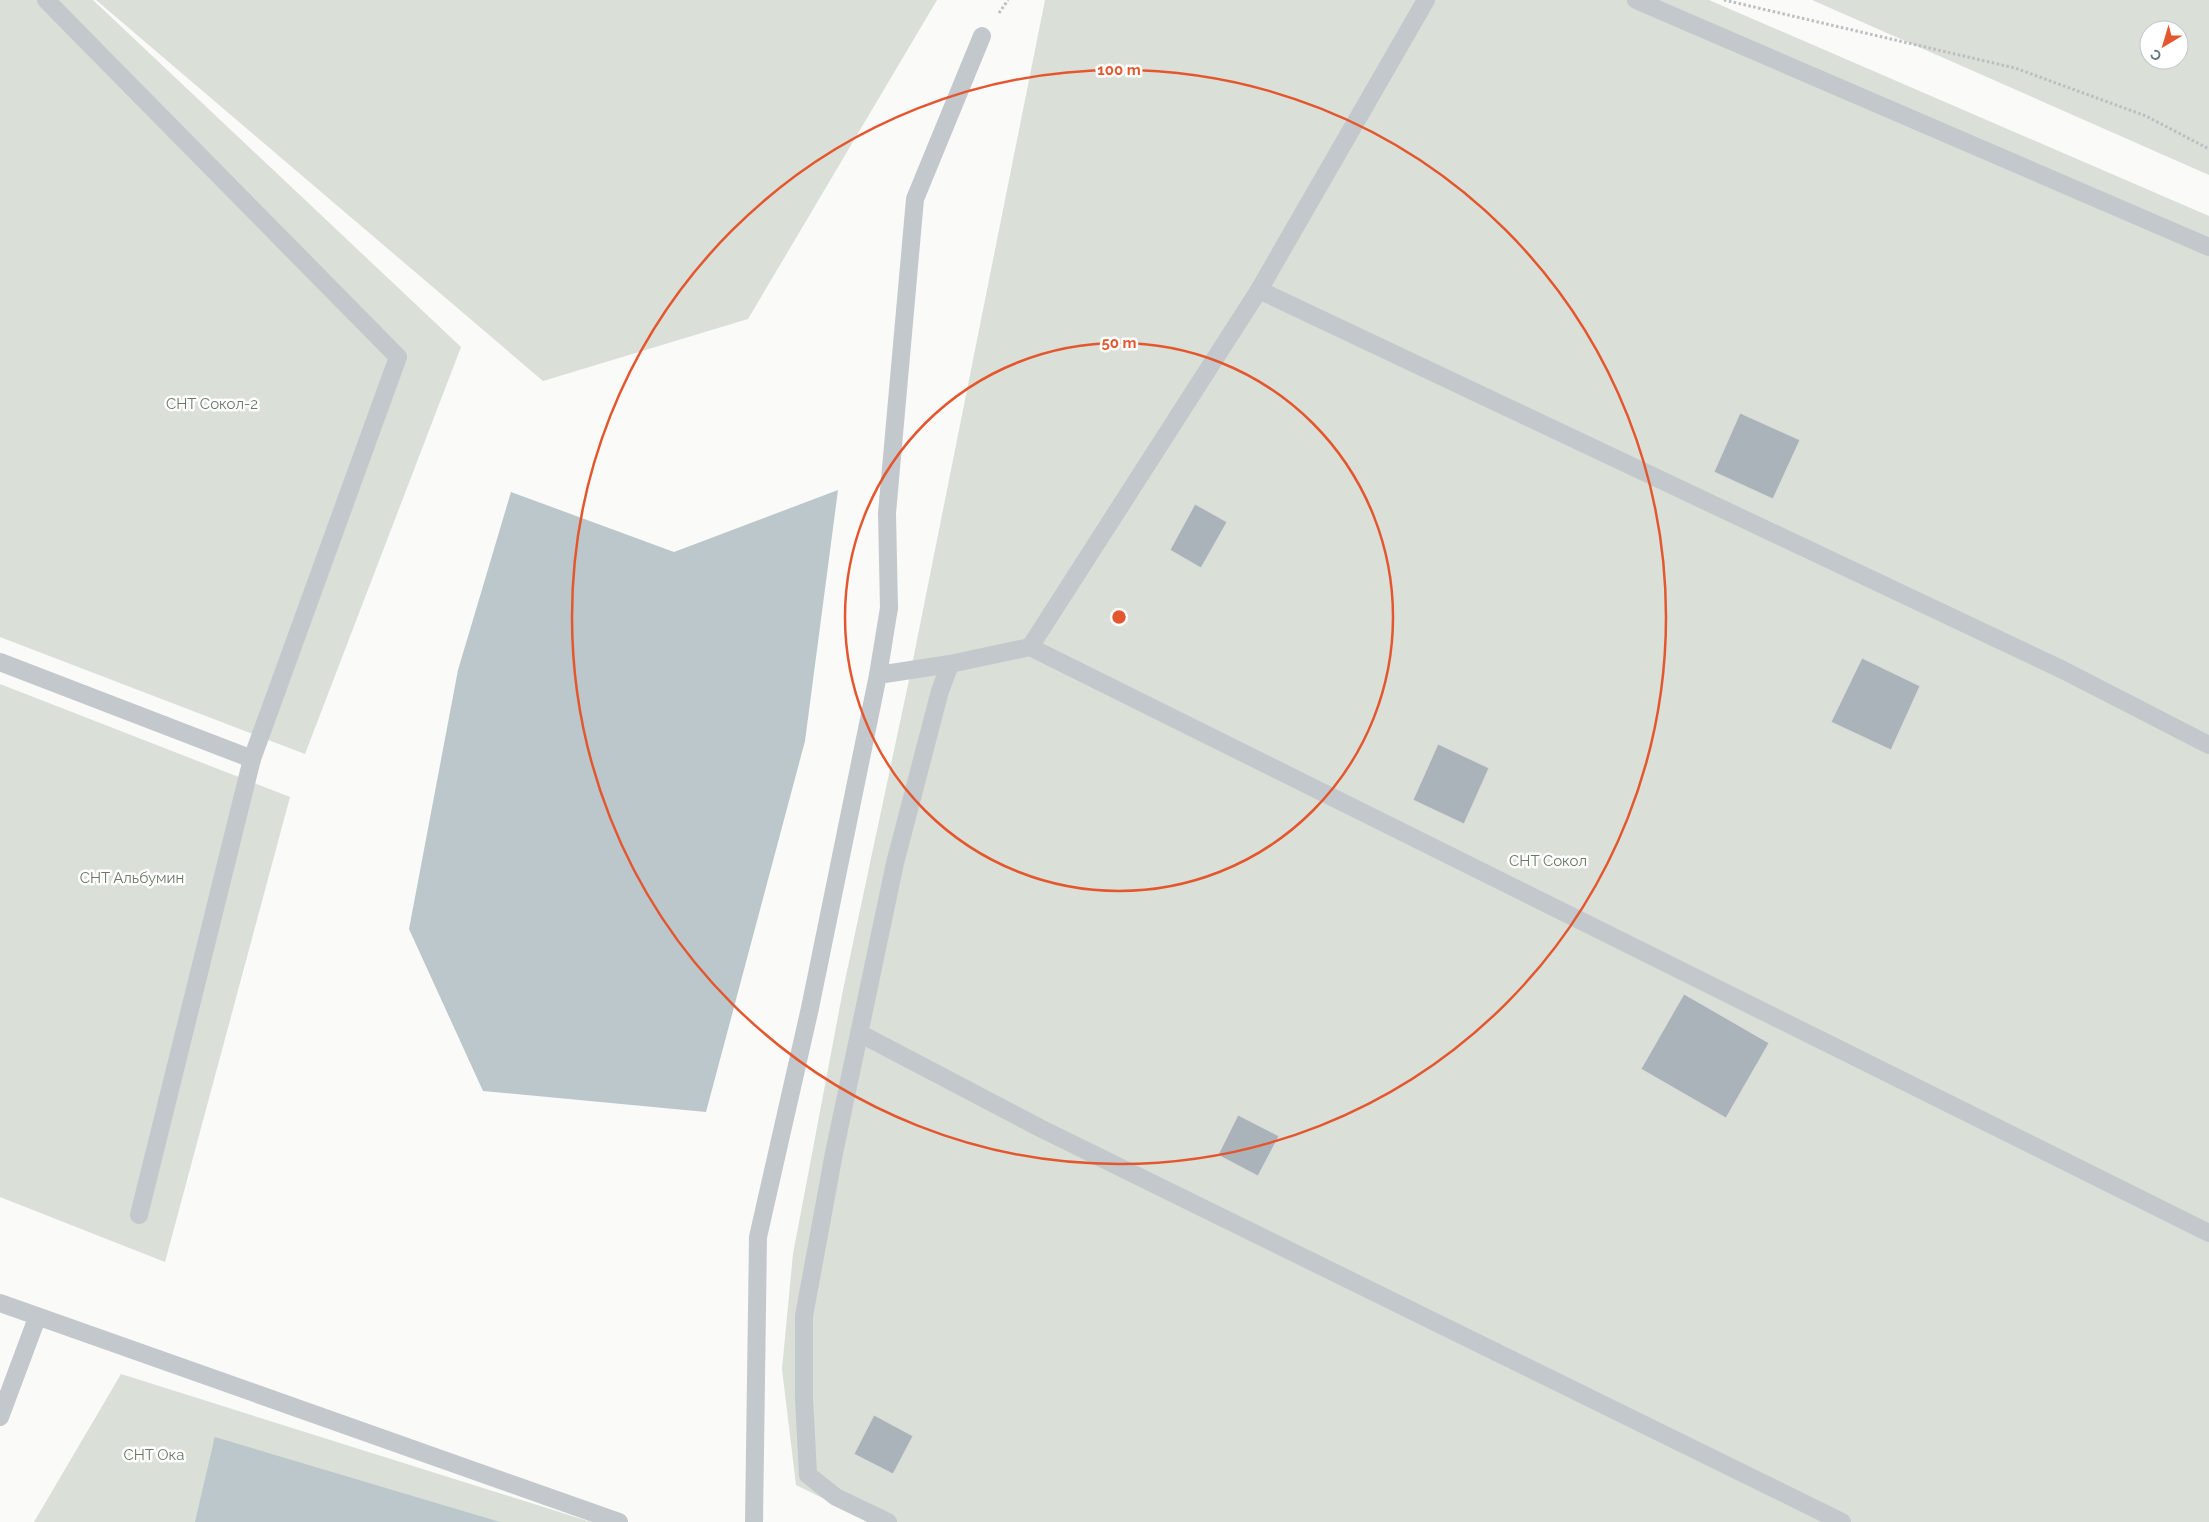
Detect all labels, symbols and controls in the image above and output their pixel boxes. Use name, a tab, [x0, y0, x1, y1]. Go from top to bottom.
north arrow	[2139, 20, 2189, 70]
text: С	[2147, 46, 2165, 65]
text: 100 m	[1097, 61, 1141, 79]
text: 50 m	[1101, 334, 1137, 352]
park label: СНТ Сокол-2	[166, 395, 258, 413]
centre of rings	[1110, 608, 1128, 626]
park label: СНТ Сокол	[1509, 852, 1587, 870]
park label: СНТ Альбумин	[80, 869, 184, 887]
park label: СНТ Ока	[123, 1446, 185, 1464]

